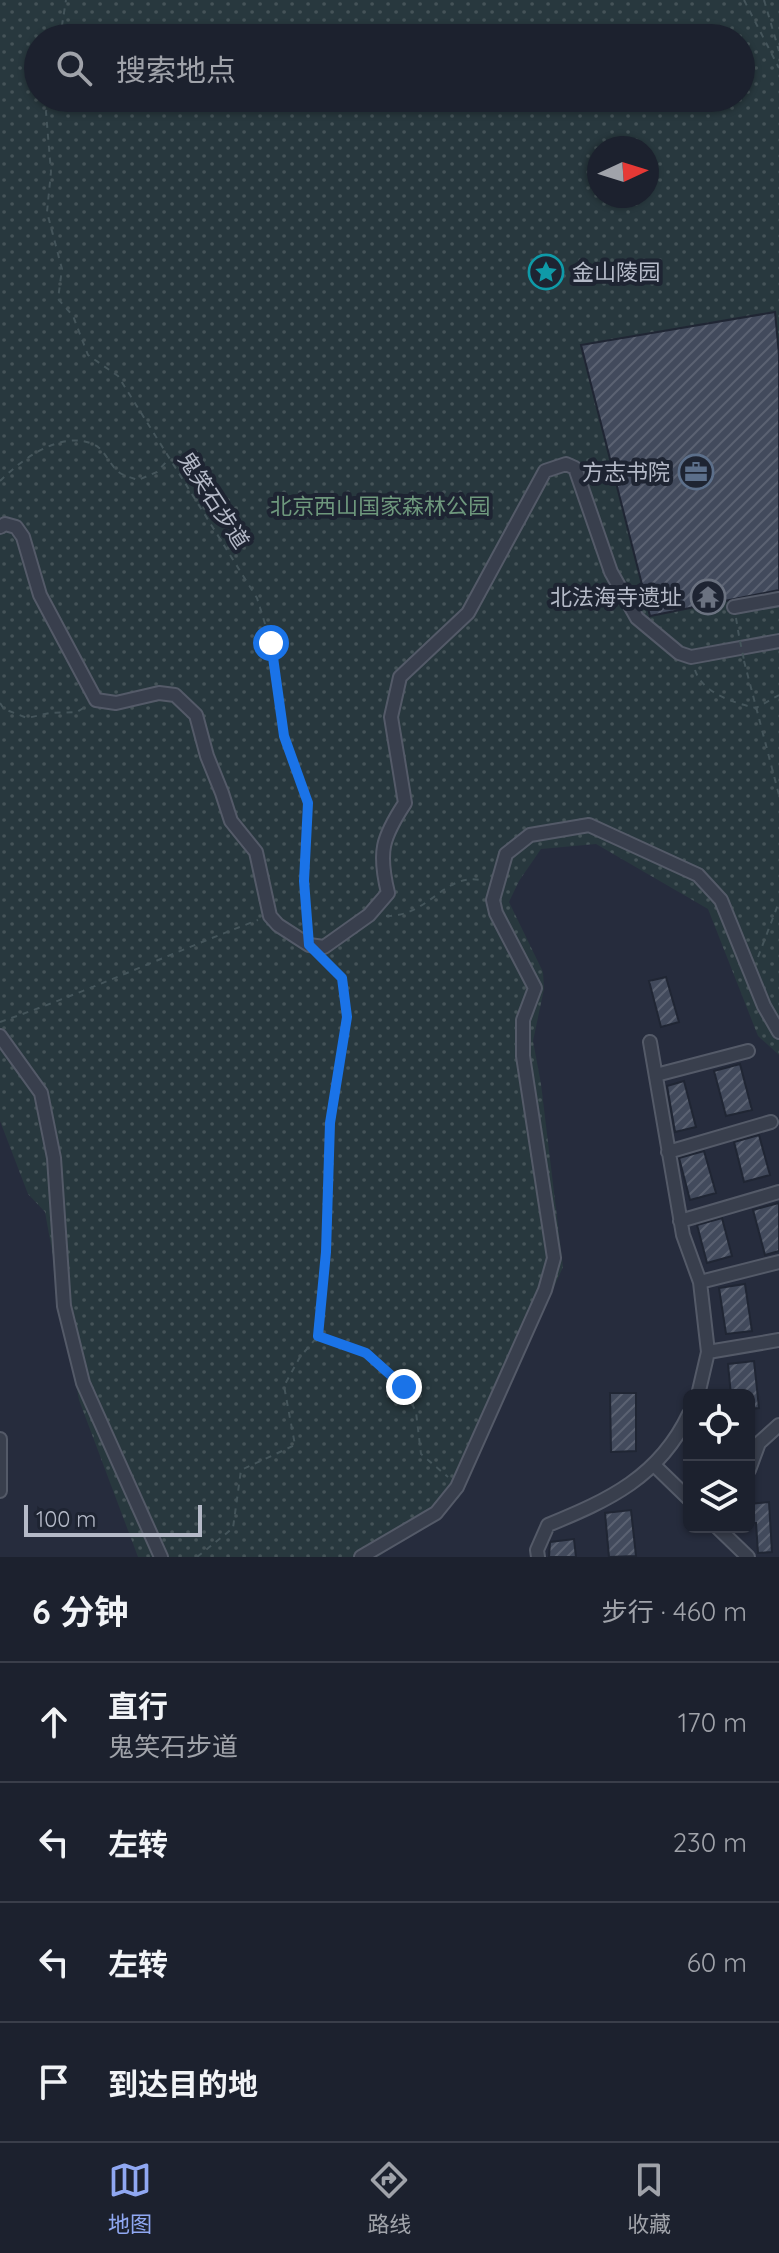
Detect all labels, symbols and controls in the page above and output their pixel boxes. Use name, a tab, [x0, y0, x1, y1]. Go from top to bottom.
search box	[24, 24, 755, 112]
icon: search	[52, 46, 96, 90]
text: 搜索地点	[116, 51, 236, 89]
north arrow	[587, 136, 659, 208]
place icon: 金山陵园	[527, 253, 565, 291]
place label: 金山陵园	[572, 258, 660, 286]
street label: 鬼笑石步道	[172, 446, 256, 554]
office icon: 方志书院	[677, 453, 715, 491]
place label: 方志书院	[582, 458, 670, 486]
park label: 北京西山国家森林公园	[270, 492, 490, 520]
temple icon: 北法海寺遗址	[689, 578, 727, 616]
place label: 北法海寺遗址	[550, 583, 682, 611]
route start	[253, 625, 289, 661]
route end	[386, 1369, 422, 1405]
map controls	[683, 1389, 755, 1533]
button: locate	[683, 1389, 755, 1461]
button: layers	[683, 1461, 755, 1533]
scale bar	[24, 1501, 202, 1537]
text: 100 m	[36, 1505, 96, 1533]
text: 6 分钟	[32, 1590, 128, 1633]
text: 步行 · 460 m	[602, 1595, 747, 1628]
text: 直行	[108, 1687, 168, 1725]
icon: ahead	[32, 1700, 76, 1744]
text: 170 m	[678, 1706, 747, 1739]
text: 鬼笑石步道	[108, 1730, 238, 1763]
icon: left	[32, 1820, 76, 1864]
text: 左转	[108, 1825, 168, 1863]
text: 230 m	[673, 1826, 747, 1859]
icon: left	[32, 1940, 76, 1984]
text: 左转	[108, 1945, 168, 1983]
text: 60 m	[687, 1946, 747, 1979]
icon: arrive	[32, 2060, 76, 2104]
text: 到达目的地	[108, 2065, 258, 2103]
tab: 地图	[108, 2158, 152, 2238]
tab: 路线	[367, 2158, 411, 2238]
tab: 收藏	[627, 2158, 671, 2238]

